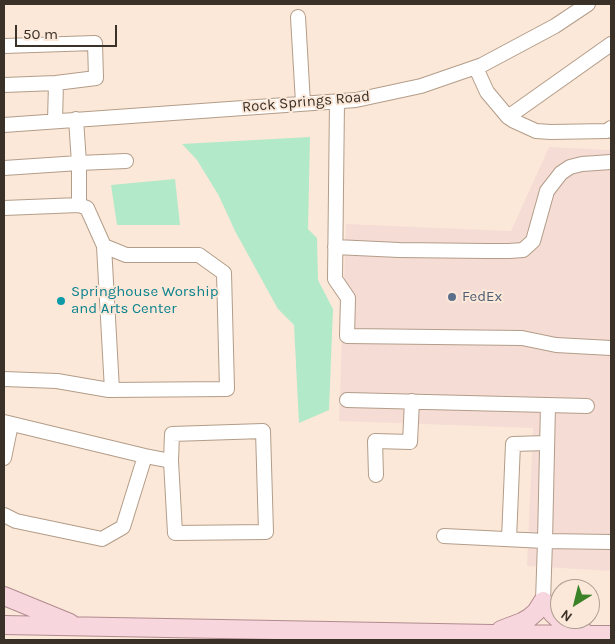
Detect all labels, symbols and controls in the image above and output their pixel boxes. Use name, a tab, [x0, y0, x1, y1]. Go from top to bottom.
scale bar	[18, 15, 120, 47]
text: 50 m	[23, 25, 58, 43]
street label: Rock Springs Road	[241, 87, 371, 117]
place label: Springhouse Worship and Arts Center	[71, 283, 218, 318]
place label: FedEx	[462, 288, 502, 306]
marker: FedEx	[446, 291, 458, 303]
marker: Springhouse Worship and Arts Center	[55, 295, 67, 307]
north arrow	[550, 579, 600, 629]
text: N	[557, 606, 576, 626]

